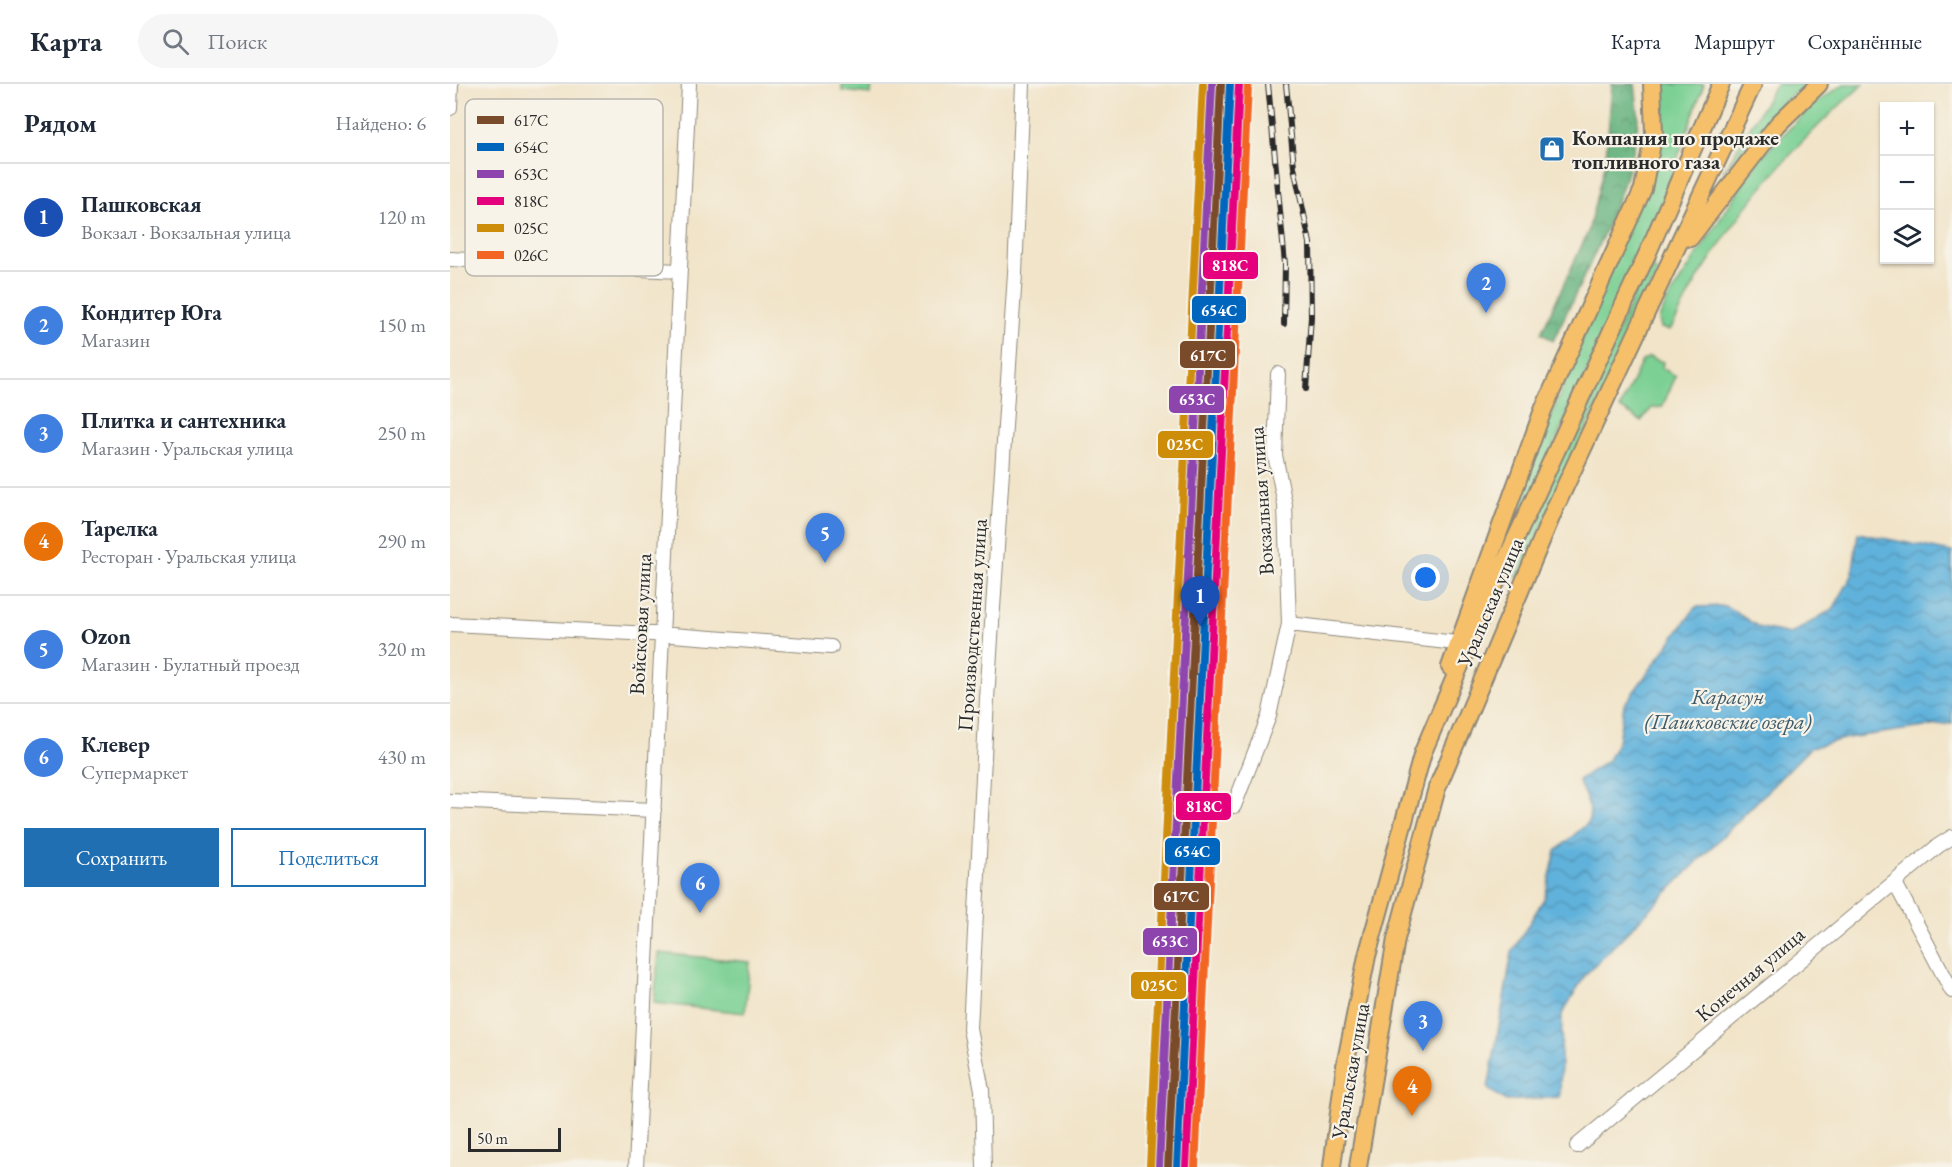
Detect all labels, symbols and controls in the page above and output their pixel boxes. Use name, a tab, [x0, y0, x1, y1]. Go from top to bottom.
search box	[138, 14, 558, 68]
text: Карта	[30, 23, 102, 59]
icon: search	[159, 25, 192, 58]
text: Поиск	[207, 27, 267, 56]
text: Карта	[1611, 28, 1661, 55]
text: Маршрут	[1694, 28, 1775, 55]
text: Сохранённые	[1808, 28, 1922, 55]
legend	[465, 99, 663, 276]
map controls	[1880, 102, 1934, 264]
button: +	[1880, 102, 1934, 156]
text: Рядом	[24, 106, 97, 140]
text: Найдено: 6	[335, 110, 426, 136]
text: 617C	[514, 110, 548, 131]
place label: Компания по продаже топливного газа	[1572, 124, 1779, 175]
shop icon: Компания по продаже топливного газа	[1537, 134, 1567, 164]
text: 654С	[514, 137, 548, 158]
button: −	[1880, 156, 1934, 210]
text: 653С	[514, 164, 548, 185]
text: Пашковская	[81, 190, 202, 219]
text: 818С	[514, 191, 548, 212]
text: 1	[38, 204, 49, 230]
text: 120 m	[378, 204, 426, 230]
button: layers	[1880, 210, 1934, 264]
text: 025С	[514, 218, 548, 239]
text: Вокзал · Вокзальная улица	[81, 219, 291, 245]
text: 026С	[514, 245, 548, 266]
line badge: 818С	[1202, 251, 1259, 280]
text: 818С	[1212, 255, 1248, 276]
pin: 2	[1466, 264, 1506, 313]
line badge: 654С	[1191, 295, 1247, 324]
text: Кондитер Юга	[81, 298, 222, 327]
text: 654С	[1201, 300, 1237, 321]
text: 2	[38, 312, 49, 338]
text: 150 m	[378, 312, 426, 338]
text: Магазин	[81, 327, 150, 353]
line badge: 617C	[1179, 340, 1236, 369]
text: 617C	[1190, 345, 1226, 366]
line badge: 653С	[1168, 385, 1225, 414]
text: 653С	[1179, 389, 1215, 410]
text: Плитка и сантехника	[81, 406, 286, 435]
text: 3	[38, 420, 49, 446]
text: 250 m	[378, 420, 426, 446]
street label: Вокзальная улица	[1242, 425, 1280, 576]
line badge: 025С	[1157, 430, 1214, 459]
text: 025С	[1167, 434, 1203, 455]
text: Магазин · Уральская улица	[81, 435, 293, 461]
text: Тарелка	[81, 514, 158, 543]
pin: 5	[806, 514, 844, 563]
street label: Производственная улица	[951, 517, 993, 732]
text: 4	[38, 528, 49, 554]
text: 290 m	[378, 528, 426, 554]
street label: Уральская улица	[1450, 533, 1530, 672]
text: Ресторан · Уральская улица	[81, 543, 297, 569]
street label: Войсковая улица	[623, 552, 657, 696]
your location	[1411, 563, 1440, 592]
pin: 1	[1180, 576, 1220, 626]
text: Ozon	[81, 622, 131, 651]
text: 5	[38, 636, 49, 662]
text: 320 m	[378, 636, 426, 662]
text: Магазин · Булатный проезд	[81, 651, 300, 677]
water label: Карасун (Пашковские озера)	[1644, 682, 1812, 736]
text: Клевер	[81, 730, 150, 759]
text: 6	[38, 744, 49, 770]
text: 430 m	[378, 744, 426, 770]
text: Супермаркет	[81, 759, 188, 785]
line badge: 818С	[1175, 792, 1232, 821]
text: 818С	[1186, 796, 1222, 817]
button: Сохранить	[24, 828, 219, 887]
button: Поделиться	[231, 828, 426, 887]
line badge: 654С	[1164, 837, 1221, 866]
text: 654С	[1174, 841, 1210, 862]
pin: 6	[680, 864, 720, 913]
line badge: 617C	[1153, 882, 1210, 911]
text: 617C	[1163, 886, 1199, 907]
street label: Конечная улица	[1690, 920, 1811, 1028]
line badge: 653С	[1142, 927, 1198, 956]
text: 653С	[1152, 931, 1188, 952]
line badge: 025С	[1130, 971, 1187, 1000]
text: 025С	[1141, 975, 1177, 996]
street label: Уральская улица	[1325, 1000, 1375, 1142]
pin: 3	[1404, 1002, 1442, 1051]
pin: 4	[1392, 1066, 1432, 1116]
scale bar	[468, 1125, 561, 1152]
text: 50 m	[477, 1128, 508, 1149]

